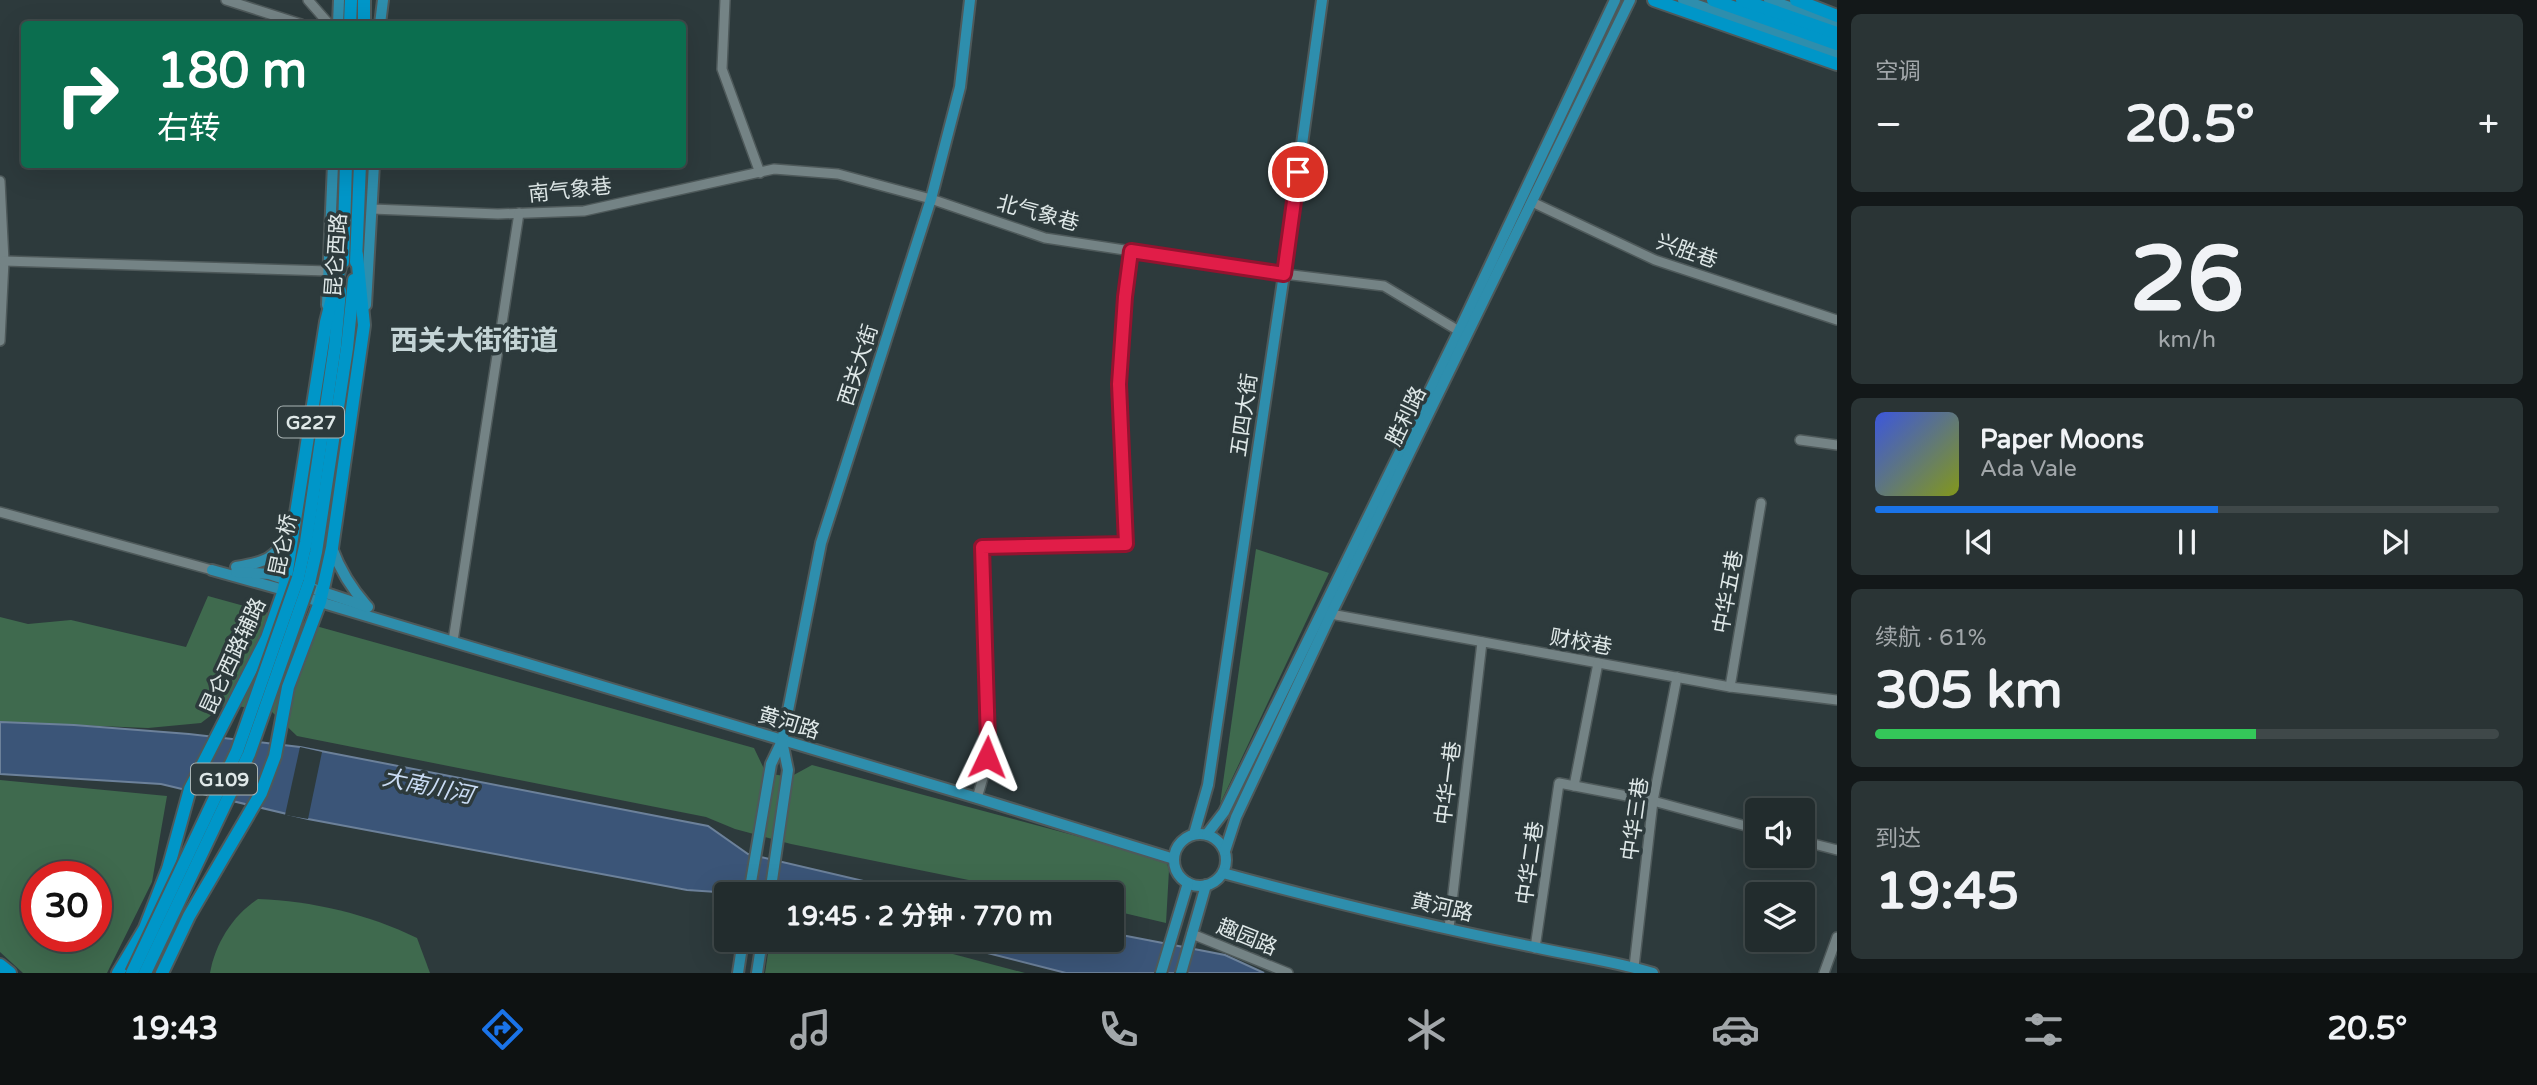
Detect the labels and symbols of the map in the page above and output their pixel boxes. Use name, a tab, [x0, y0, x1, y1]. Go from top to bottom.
pin	[1268, 142, 1328, 202]
street label: 南气象巷	[527, 174, 613, 207]
street label: 北气象巷	[994, 191, 1082, 236]
street label: 昆仑西路	[321, 212, 352, 298]
street label: 兴胜巷	[1653, 229, 1721, 274]
street label: 西关大街	[834, 321, 883, 409]
district label: 西关大街街道	[390, 324, 558, 358]
street label: 五四大街	[1226, 372, 1263, 458]
street label: 胜利路	[1381, 382, 1431, 450]
road number: G227	[278, 406, 344, 438]
street label: 昆仑桥	[265, 512, 302, 579]
street label: 中华五巷	[1709, 549, 1748, 636]
street label: 昆仑西路辅路	[195, 594, 271, 719]
street label: 财校巷	[1548, 625, 1614, 660]
street label: 黄河路	[755, 702, 823, 745]
position arrow	[950, 720, 1024, 794]
street label: 中华一巷	[1431, 740, 1466, 826]
road number: G109	[191, 764, 257, 794]
water label: 大南川河	[380, 764, 480, 811]
street label: 中华三巷	[1617, 776, 1654, 862]
street label: 中华二巷	[1512, 820, 1549, 906]
speed limit sign: 30	[21, 861, 112, 952]
street label: 黄河路	[1408, 888, 1475, 927]
street label: 趣园路	[1213, 914, 1281, 961]

